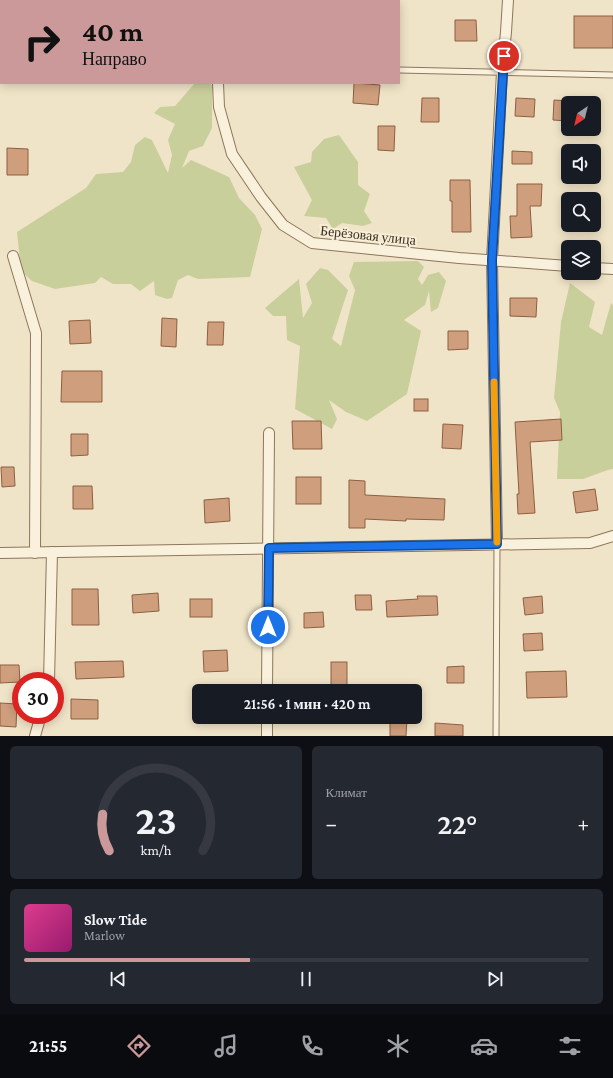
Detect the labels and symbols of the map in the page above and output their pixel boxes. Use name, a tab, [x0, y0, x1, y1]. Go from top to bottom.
pin	[487, 39, 521, 73]
north arrow	[561, 96, 601, 136]
street label: Берёзовая улица	[319, 222, 417, 248]
position arrow	[247, 606, 289, 648]
speed limit sign: 30	[12, 672, 64, 724]

